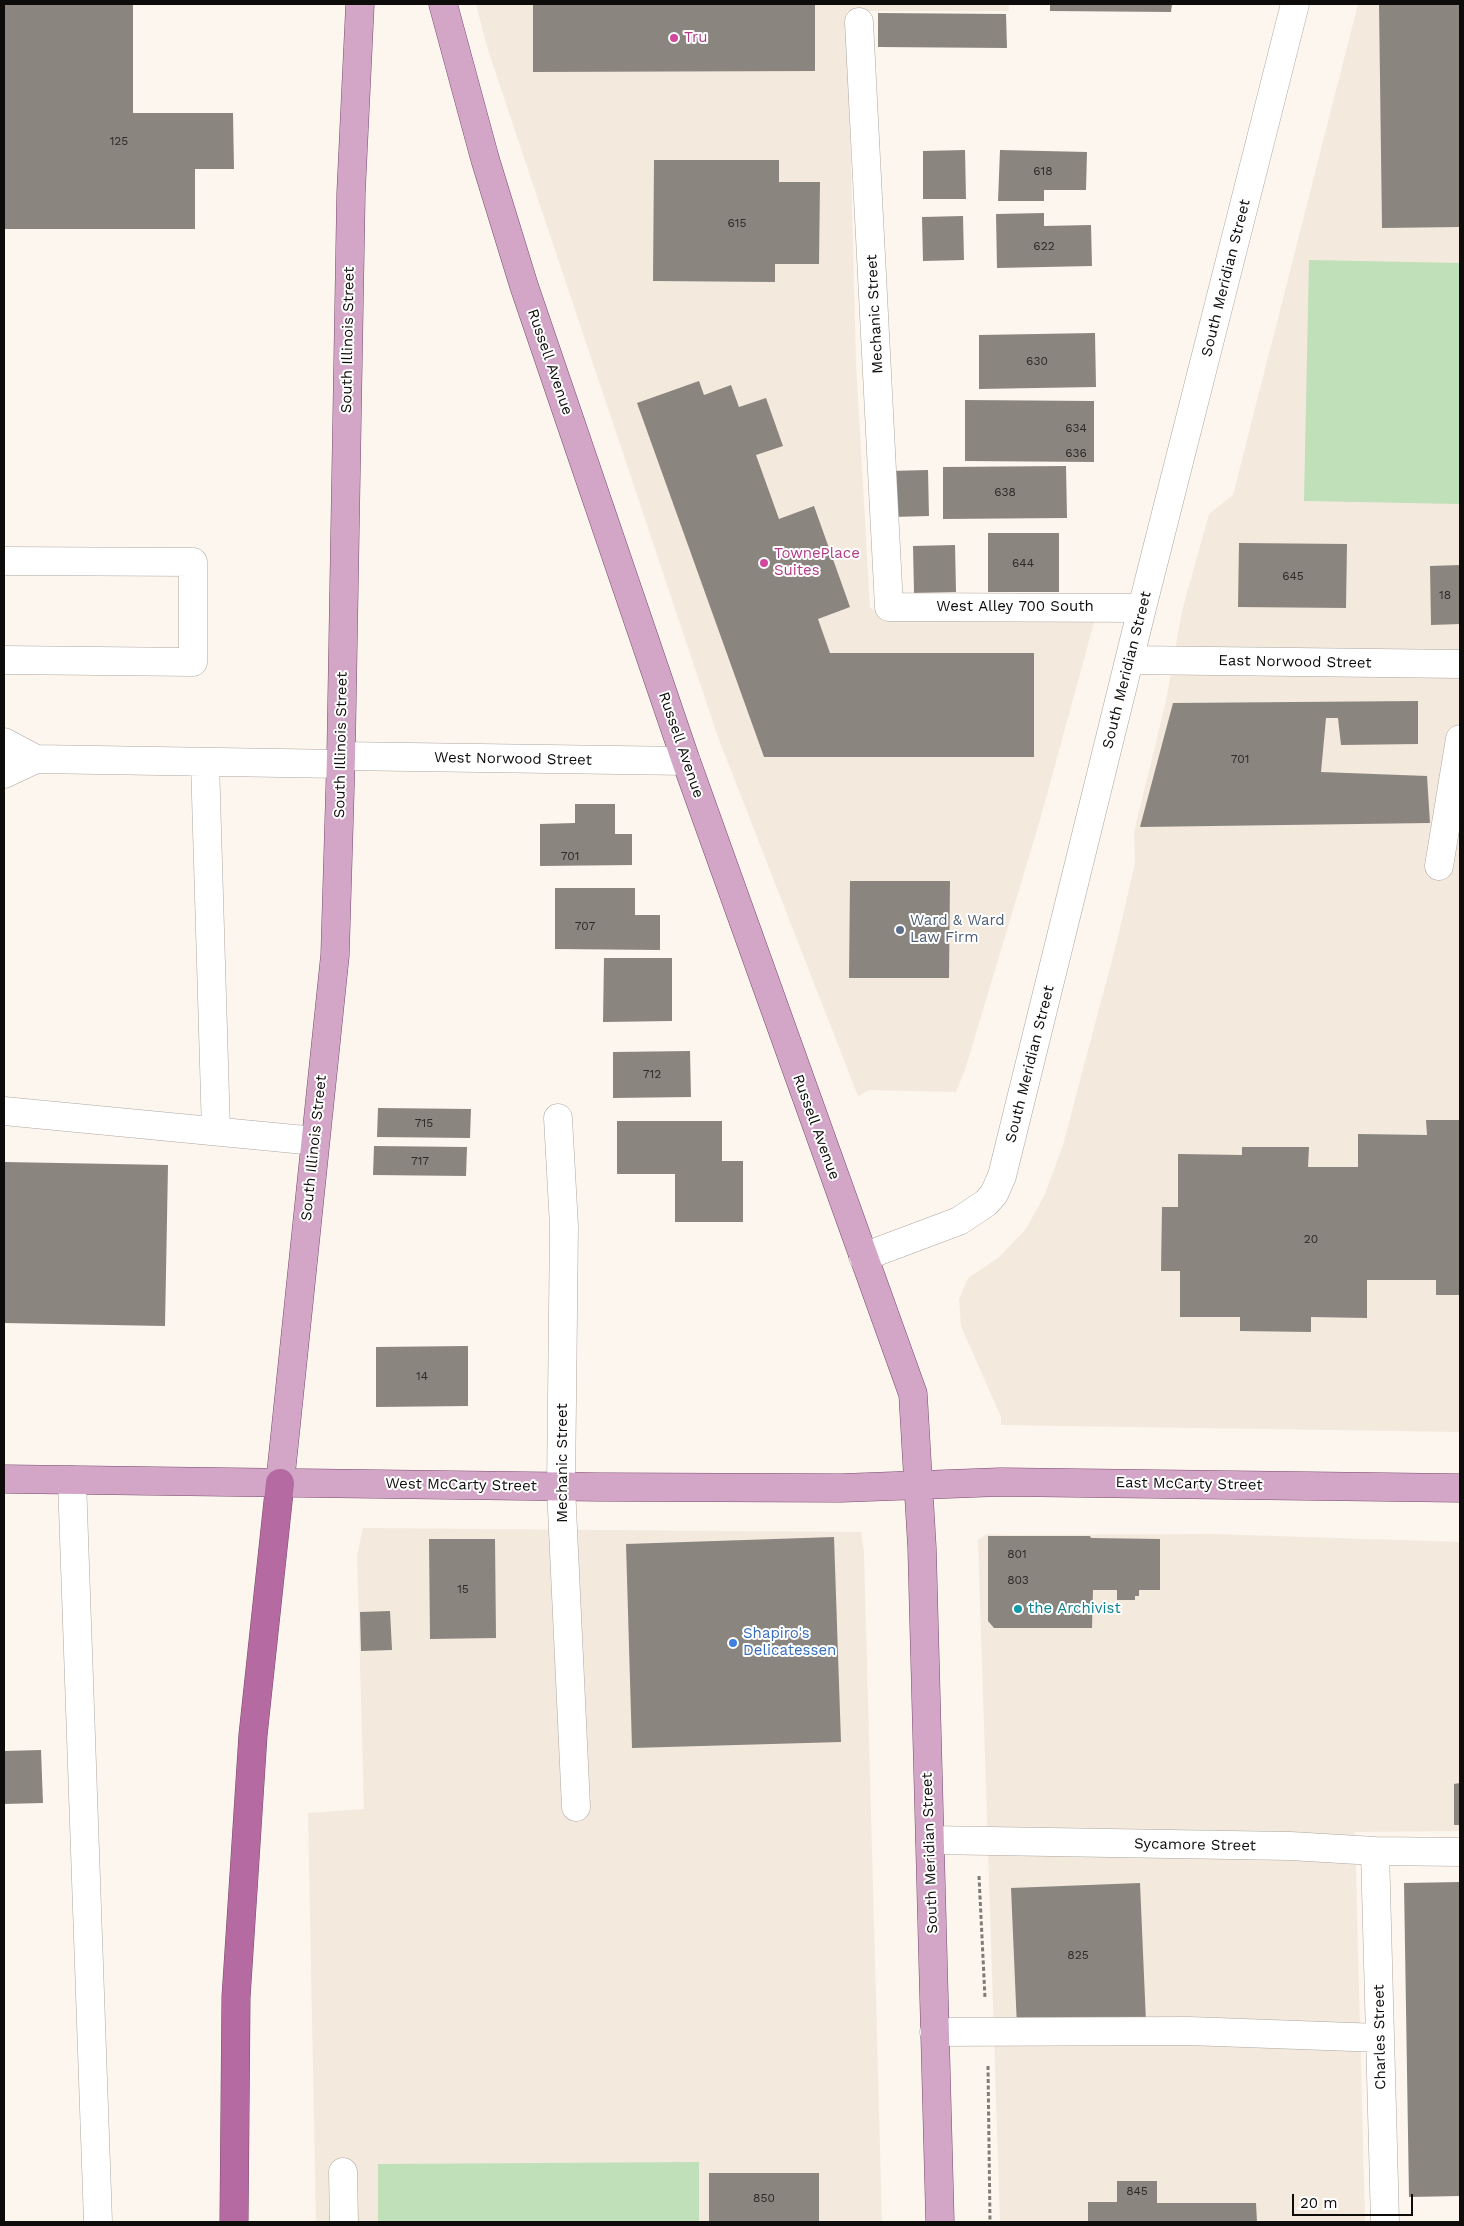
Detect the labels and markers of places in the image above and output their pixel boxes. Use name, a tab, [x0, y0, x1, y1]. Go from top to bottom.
place label: Tru	[684, 29, 707, 47]
marker: Tru	[668, 32, 680, 44]
place label: TownePlace Suites	[774, 545, 860, 580]
marker: TownePlace Suites	[758, 557, 770, 569]
place label: Ward & Ward Law Firm	[910, 912, 1005, 947]
marker: Ward & Ward Law Firm	[894, 924, 906, 936]
place label: the Archivist	[1028, 1600, 1121, 1618]
marker: the Archivist	[1012, 1603, 1024, 1615]
place label: Shapiro's Delicatessen	[743, 1625, 836, 1660]
marker: Shapiro's Delicatessen	[727, 1637, 739, 1649]

